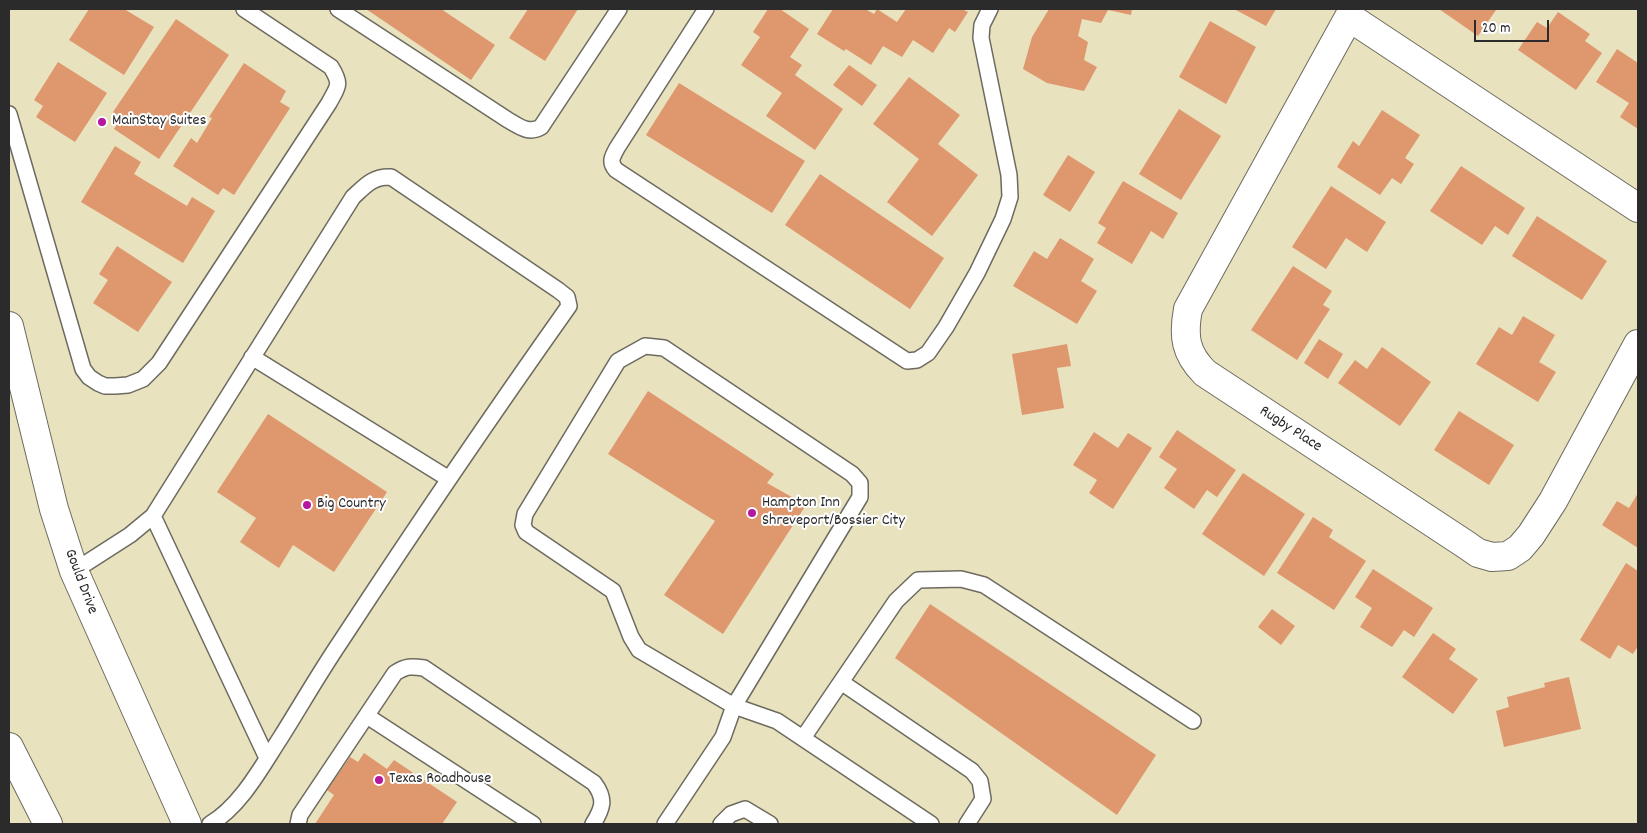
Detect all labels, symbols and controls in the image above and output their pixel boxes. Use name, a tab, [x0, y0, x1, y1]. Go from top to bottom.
scale bar	[1477, 10, 1552, 42]
text: 20 m	[1482, 18, 1510, 40]
place label: MainStay Suites	[112, 112, 206, 132]
marker: MainStay Suites	[96, 116, 108, 128]
street label: Rugby Place	[1255, 403, 1325, 457]
place label: Hampton Inn Shreveport/Bossier City	[762, 494, 905, 532]
place label: Big Country	[317, 495, 386, 515]
marker: Big Country	[301, 499, 313, 511]
marker: Hampton Inn Shreveport/Bossier City	[746, 507, 758, 519]
street label: Gould Drive	[59, 547, 101, 617]
place label: Texas Roadhouse	[389, 770, 491, 790]
marker: Texas Roadhouse	[373, 774, 385, 786]

